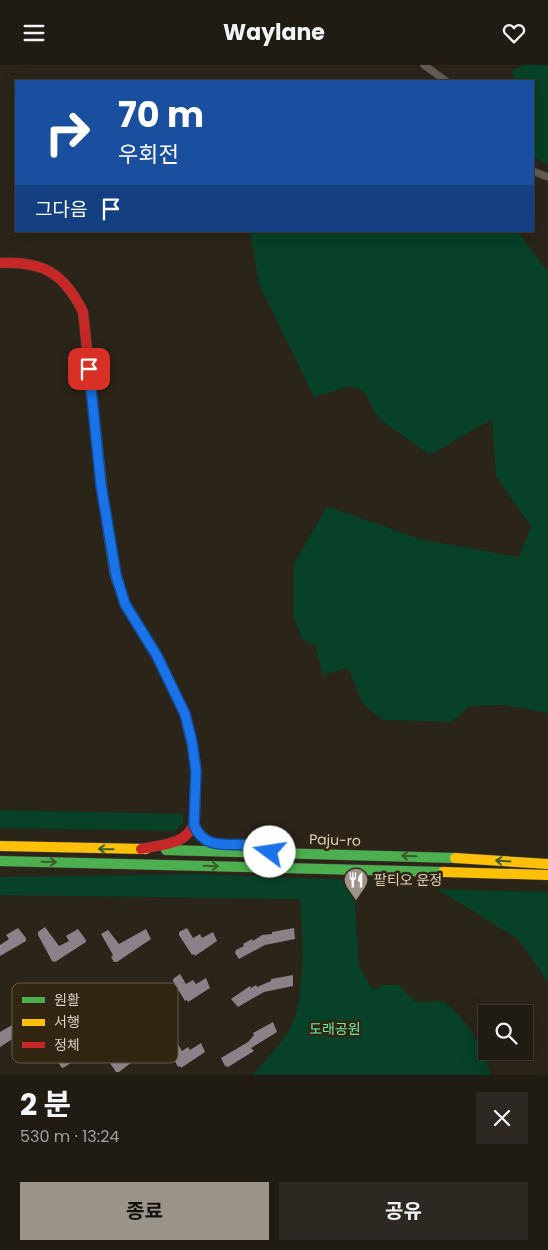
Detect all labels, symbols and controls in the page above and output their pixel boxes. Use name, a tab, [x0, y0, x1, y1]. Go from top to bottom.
text: Waylane	[223, 17, 325, 48]
icon: menu	[20, 19, 48, 47]
icon: heart	[500, 19, 528, 47]
text: 70 m	[118, 90, 204, 139]
icon: right	[35, 100, 100, 165]
text: 우회전	[118, 139, 179, 170]
icon: arrive	[97, 195, 125, 223]
text: 그다음	[35, 196, 87, 223]
pin	[68, 348, 110, 390]
icon: arrive	[75, 355, 103, 383]
position arrow	[243, 825, 295, 877]
street label: Paju-ro	[309, 829, 361, 851]
one-way arrow	[99, 844, 115, 853]
one-way arrow	[401, 852, 417, 861]
one-way arrow	[495, 856, 511, 866]
one-way arrow	[40, 857, 56, 867]
one-way arrow	[202, 861, 219, 871]
restaurant icon: 팥티오 운정	[343, 867, 369, 901]
place label: 팥티오 운정	[374, 870, 442, 890]
legend	[12, 983, 178, 1063]
text: 원활	[54, 990, 80, 1010]
map controls	[478, 1005, 533, 1060]
button: search	[478, 1005, 533, 1060]
text: 서행	[54, 1012, 80, 1032]
park label: 도래공원	[309, 1019, 361, 1039]
text: 정체	[54, 1035, 80, 1055]
text: 2 분	[20, 1083, 71, 1126]
button: close	[476, 1092, 528, 1144]
text: 530 m · 13:24	[20, 1125, 119, 1148]
button: 종료	[20, 1182, 269, 1240]
button: 공유	[279, 1182, 528, 1240]

